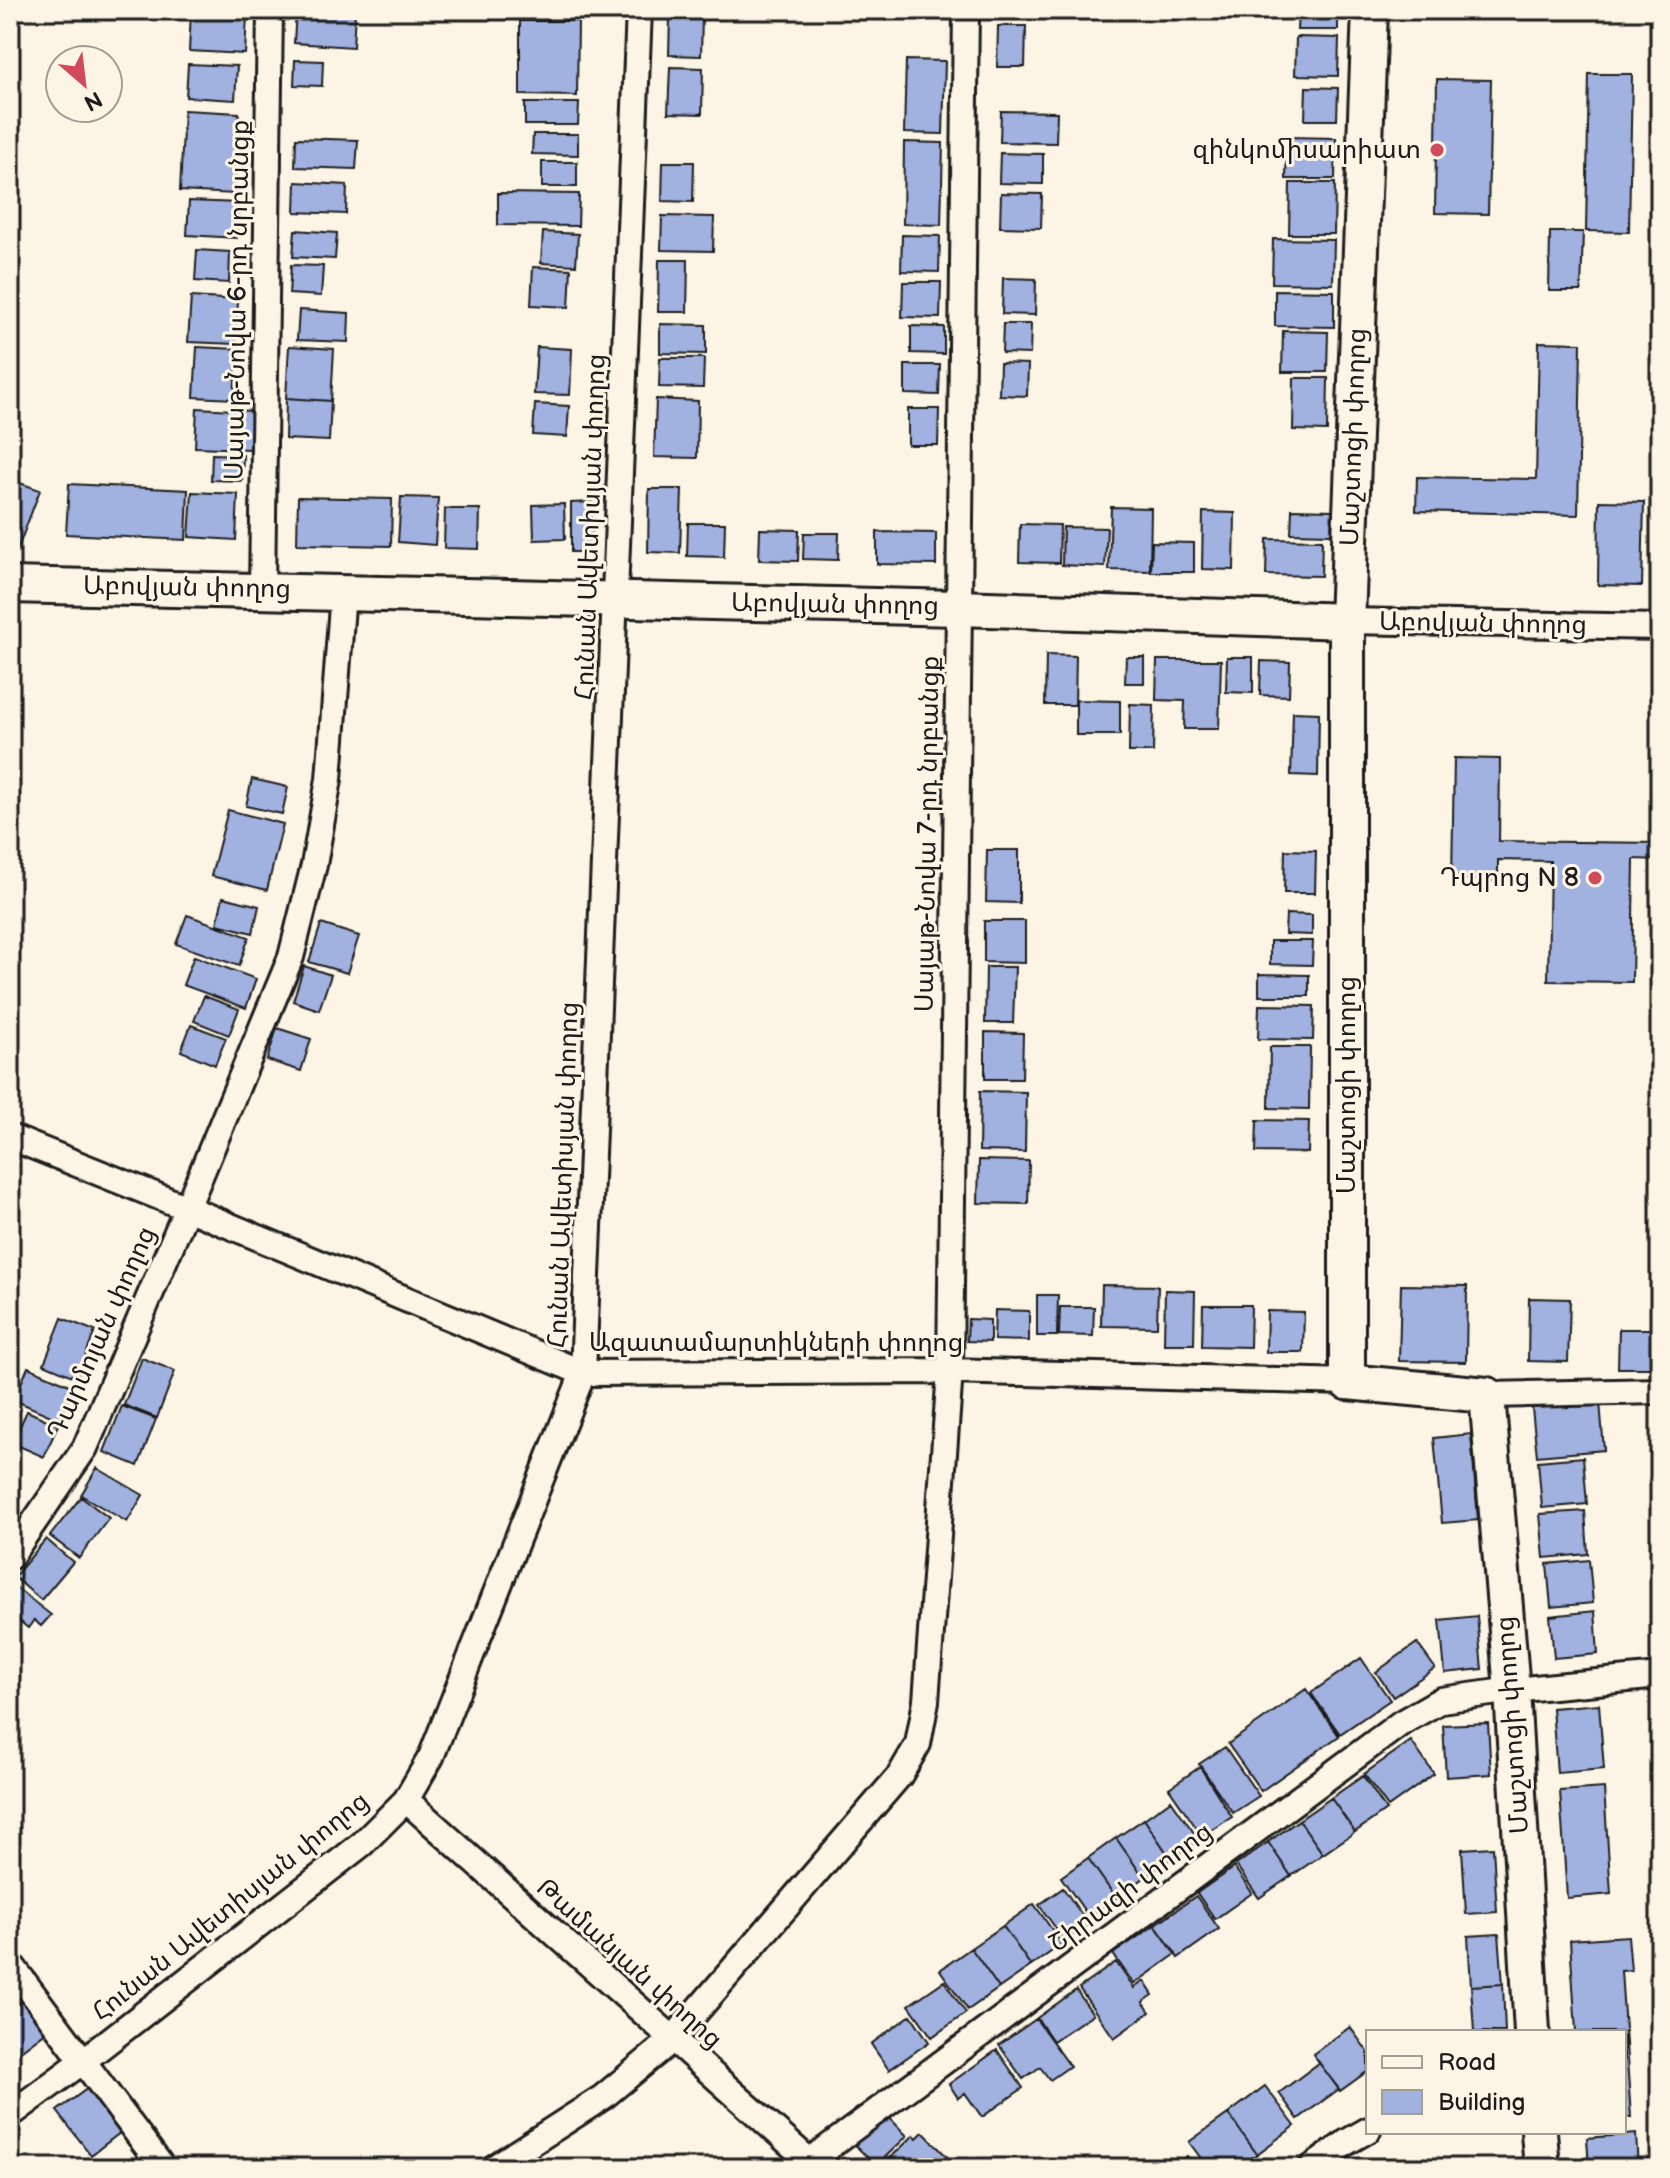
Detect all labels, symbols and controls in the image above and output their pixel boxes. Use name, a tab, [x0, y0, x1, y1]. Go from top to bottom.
north arrow	[44, 44, 124, 124]
text: N	[79, 85, 106, 116]
street label: Սայաթ-Նովա 6-րդ նրբանցք	[219, 119, 257, 481]
place label: զինկոմիսարիատ	[1192, 135, 1421, 166]
marker: զինկոմիսարիատ	[1428, 141, 1446, 159]
street label: Մաշտոցի փողոց	[1335, 327, 1373, 547]
street label: Հունան Ավետիսյան փողոց	[569, 353, 613, 701]
street label: Աբովյան փողոց	[83, 571, 291, 605]
street label: Աբովյան փողոց	[731, 588, 939, 622]
street label: Աբովյան փողոց	[1379, 607, 1587, 641]
street label: Սայաթ-Նովա 7-րդ նրբանցք	[909, 655, 947, 1013]
place label: Դպրոց N 8	[1440, 863, 1579, 894]
marker: Դպրոց N 8	[1586, 869, 1604, 887]
street label: Մաշտոցի փողոց	[1332, 976, 1363, 1194]
street label: Հունան Ավետիսյան փողոց	[542, 1001, 586, 1349]
street label: Դարմոյան փողոց	[41, 1222, 163, 1444]
street label: Ազատամարտիկների փողոց	[589, 1328, 963, 1359]
street label: Մաշտոցի փողոց	[1490, 1615, 1536, 1835]
street label: Հունան Ավետիսյան փողոց	[87, 1786, 375, 2028]
street label: Շիրազի փողոց	[1043, 1816, 1219, 1960]
street label: Թամանյան փողոց	[530, 1872, 728, 2056]
legend	[1366, 2030, 1626, 2134]
text: Road	[1438, 2048, 1496, 2077]
text: Building	[1438, 2088, 1525, 2117]

